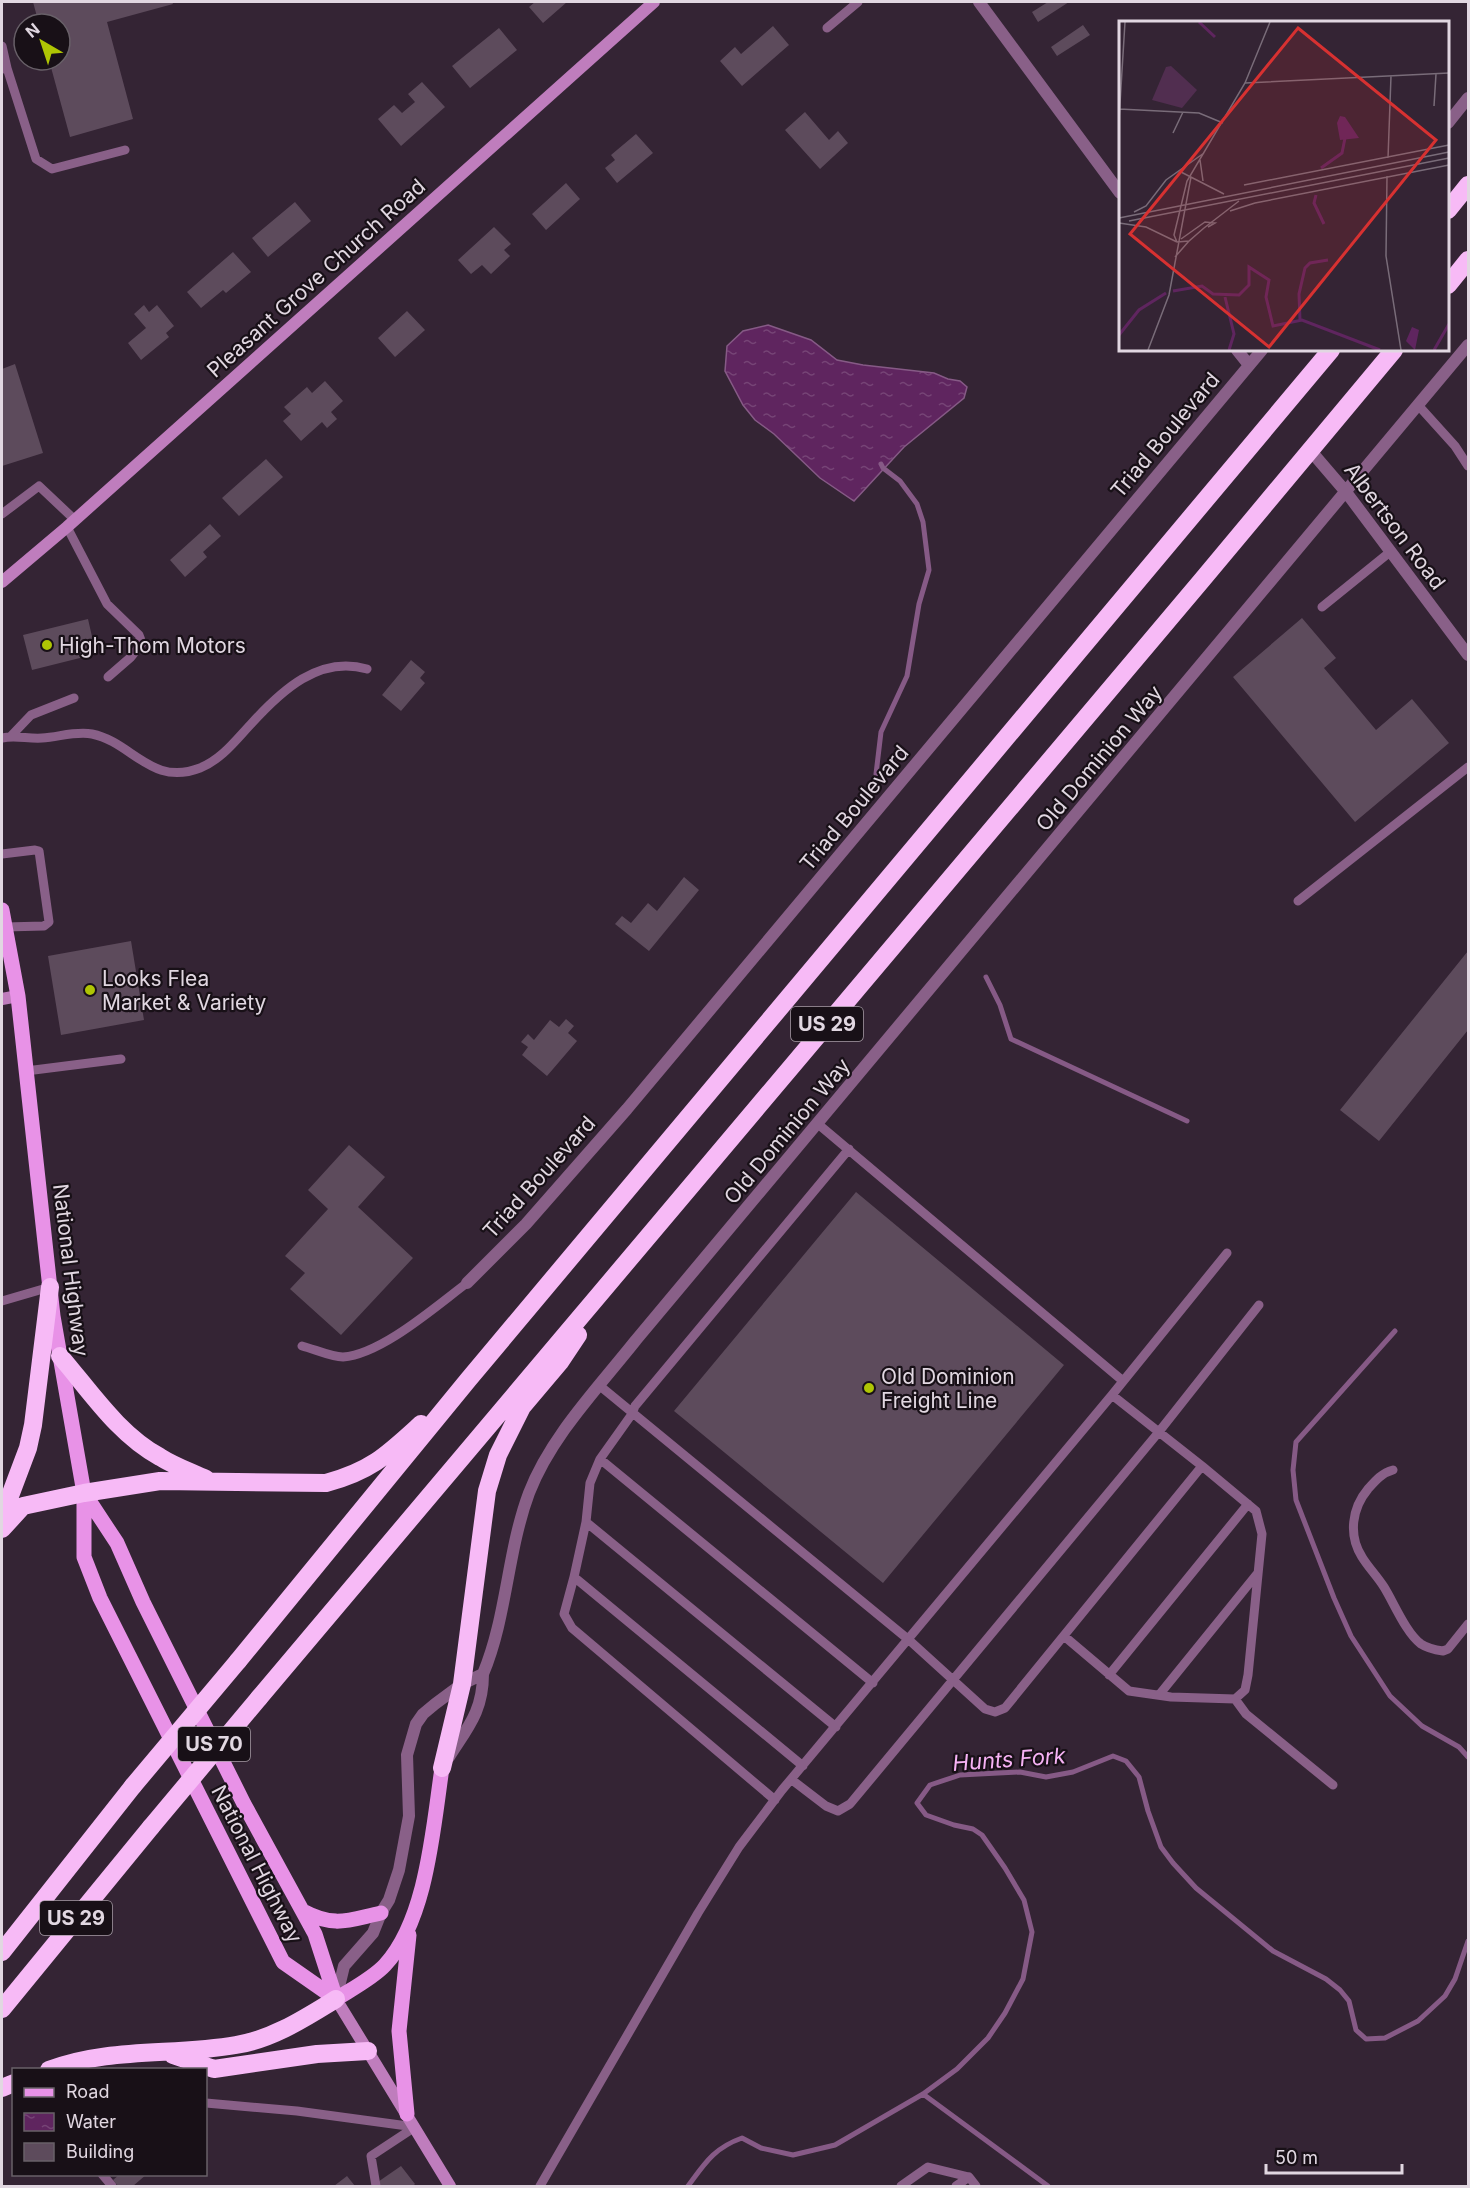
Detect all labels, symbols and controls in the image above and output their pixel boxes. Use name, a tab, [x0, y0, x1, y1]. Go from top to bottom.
north arrow	[12, 12, 72, 72]
text: N	[22, 19, 44, 42]
inset map	[1119, 21, 1449, 351]
street label: Pleasant Grove Church Road	[202, 174, 430, 382]
street label: Triad Boulevard	[1105, 367, 1225, 503]
street label: Albertson Road	[1339, 458, 1451, 594]
place label: High-Thom Motors	[59, 633, 246, 658]
marker: High-Thom Motors	[40, 638, 54, 652]
street label: Old Dominion Way	[1031, 680, 1167, 836]
street label: Triad Boulevard	[794, 740, 914, 876]
place label: Looks Flea Market & Variety	[102, 966, 267, 1015]
marker: Looks Flea Market & Variety	[83, 983, 97, 997]
road number: US 29	[791, 1007, 863, 1041]
street label: Old Dominion Way	[719, 1053, 855, 1209]
street label: Triad Boulevard	[478, 1111, 600, 1243]
street label: National Highway	[48, 1182, 94, 1358]
place label: Old Dominion Freight Line	[881, 1364, 1015, 1413]
marker: Old Dominion Freight Line	[862, 1381, 876, 1395]
road number: US 70	[178, 1727, 250, 1761]
water label: Hunts Fork	[952, 1742, 1067, 1776]
street label: National Highway	[206, 1781, 308, 1947]
road number: US 29	[40, 1901, 112, 1935]
legend	[12, 2068, 207, 2176]
text: Road	[66, 2081, 109, 2102]
text: Water	[66, 2111, 116, 2132]
scale bar	[1266, 2137, 1402, 2175]
text: Building	[66, 2141, 134, 2162]
text: 50 m	[1275, 2147, 1318, 2168]

